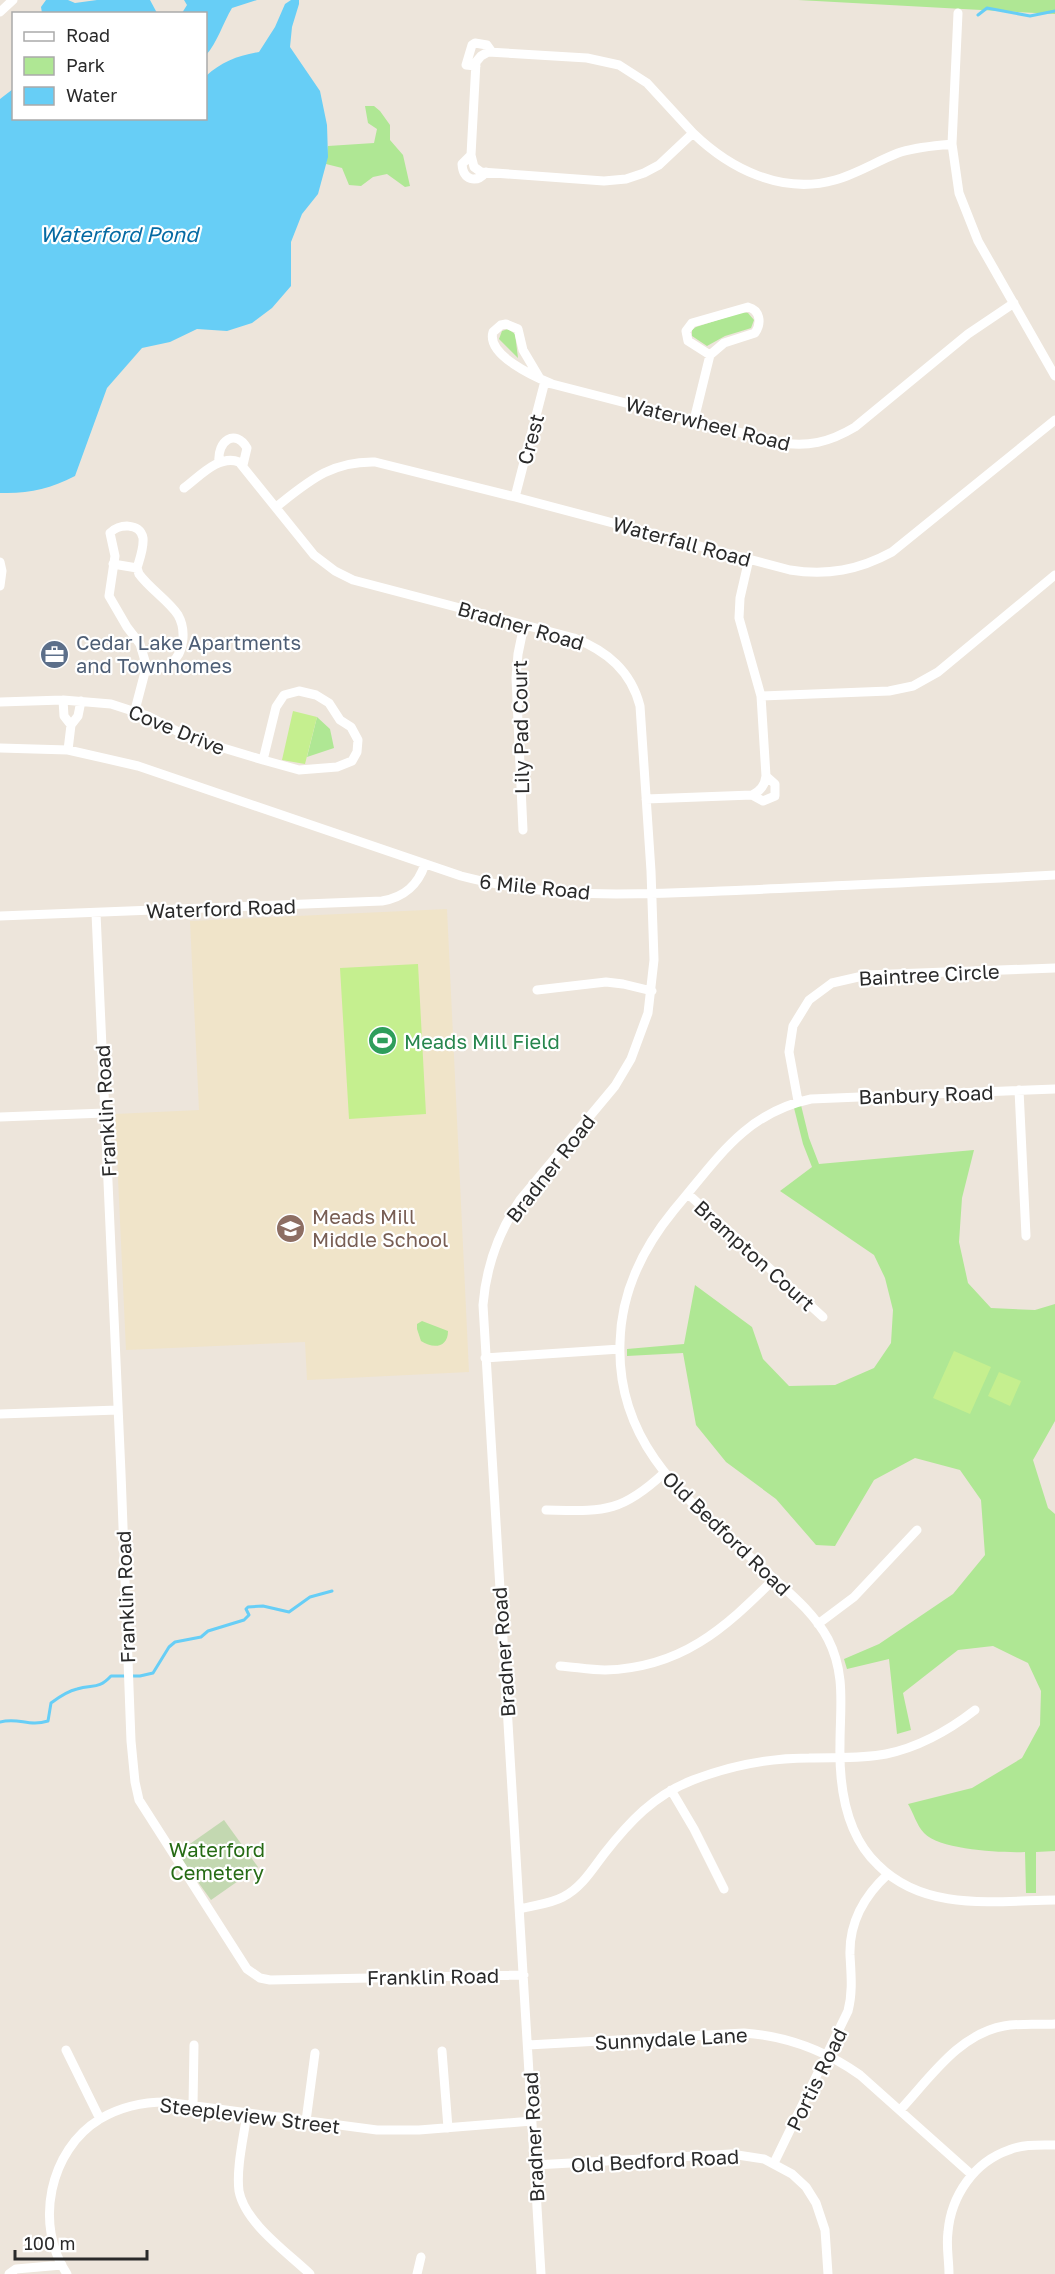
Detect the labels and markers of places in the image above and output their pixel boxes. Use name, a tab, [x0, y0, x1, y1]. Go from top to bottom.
place label: Cedar Lake Apartments and Townhomes	[76, 630, 301, 677]
office icon: Cedar Lake Apartments and Townhomes	[39, 638, 71, 670]
sports icon: Meads Mill Field	[367, 1025, 399, 1057]
place label: Meads Mill Field	[404, 1029, 560, 1053]
place label: Meads Mill Middle School	[312, 1204, 448, 1251]
school or university icon: Meads Mill Middle School	[275, 1212, 307, 1244]

